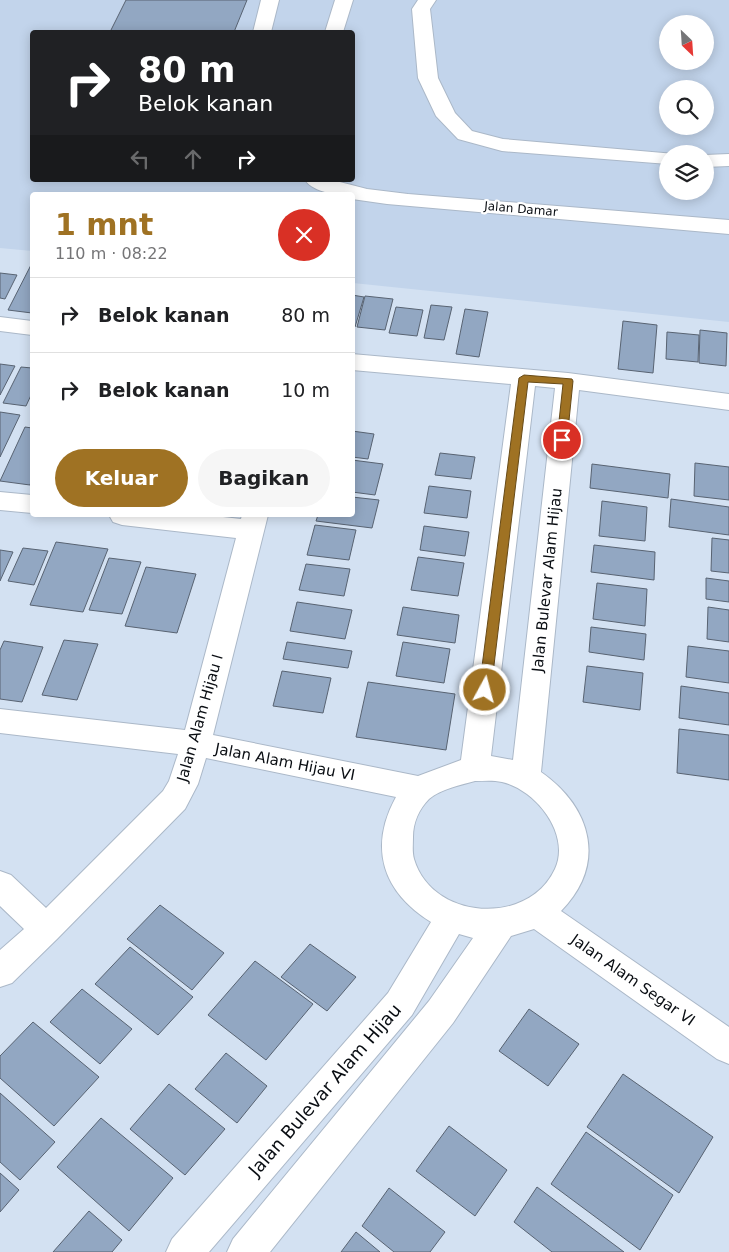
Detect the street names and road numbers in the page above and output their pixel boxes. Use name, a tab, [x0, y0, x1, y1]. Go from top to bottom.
street label: Jalan Damar	[483, 199, 558, 219]
street label: Jalan Bulevar Alam Hijau	[528, 487, 566, 674]
street label: Jalan Alam Hijau I	[173, 652, 227, 785]
street label: Jalan Alam Hijau VI	[213, 739, 356, 784]
street label: Jalan Alam Segar VI	[567, 930, 699, 1030]
street label: Jalan Bulevar Alam Hijau	[243, 999, 405, 1181]

